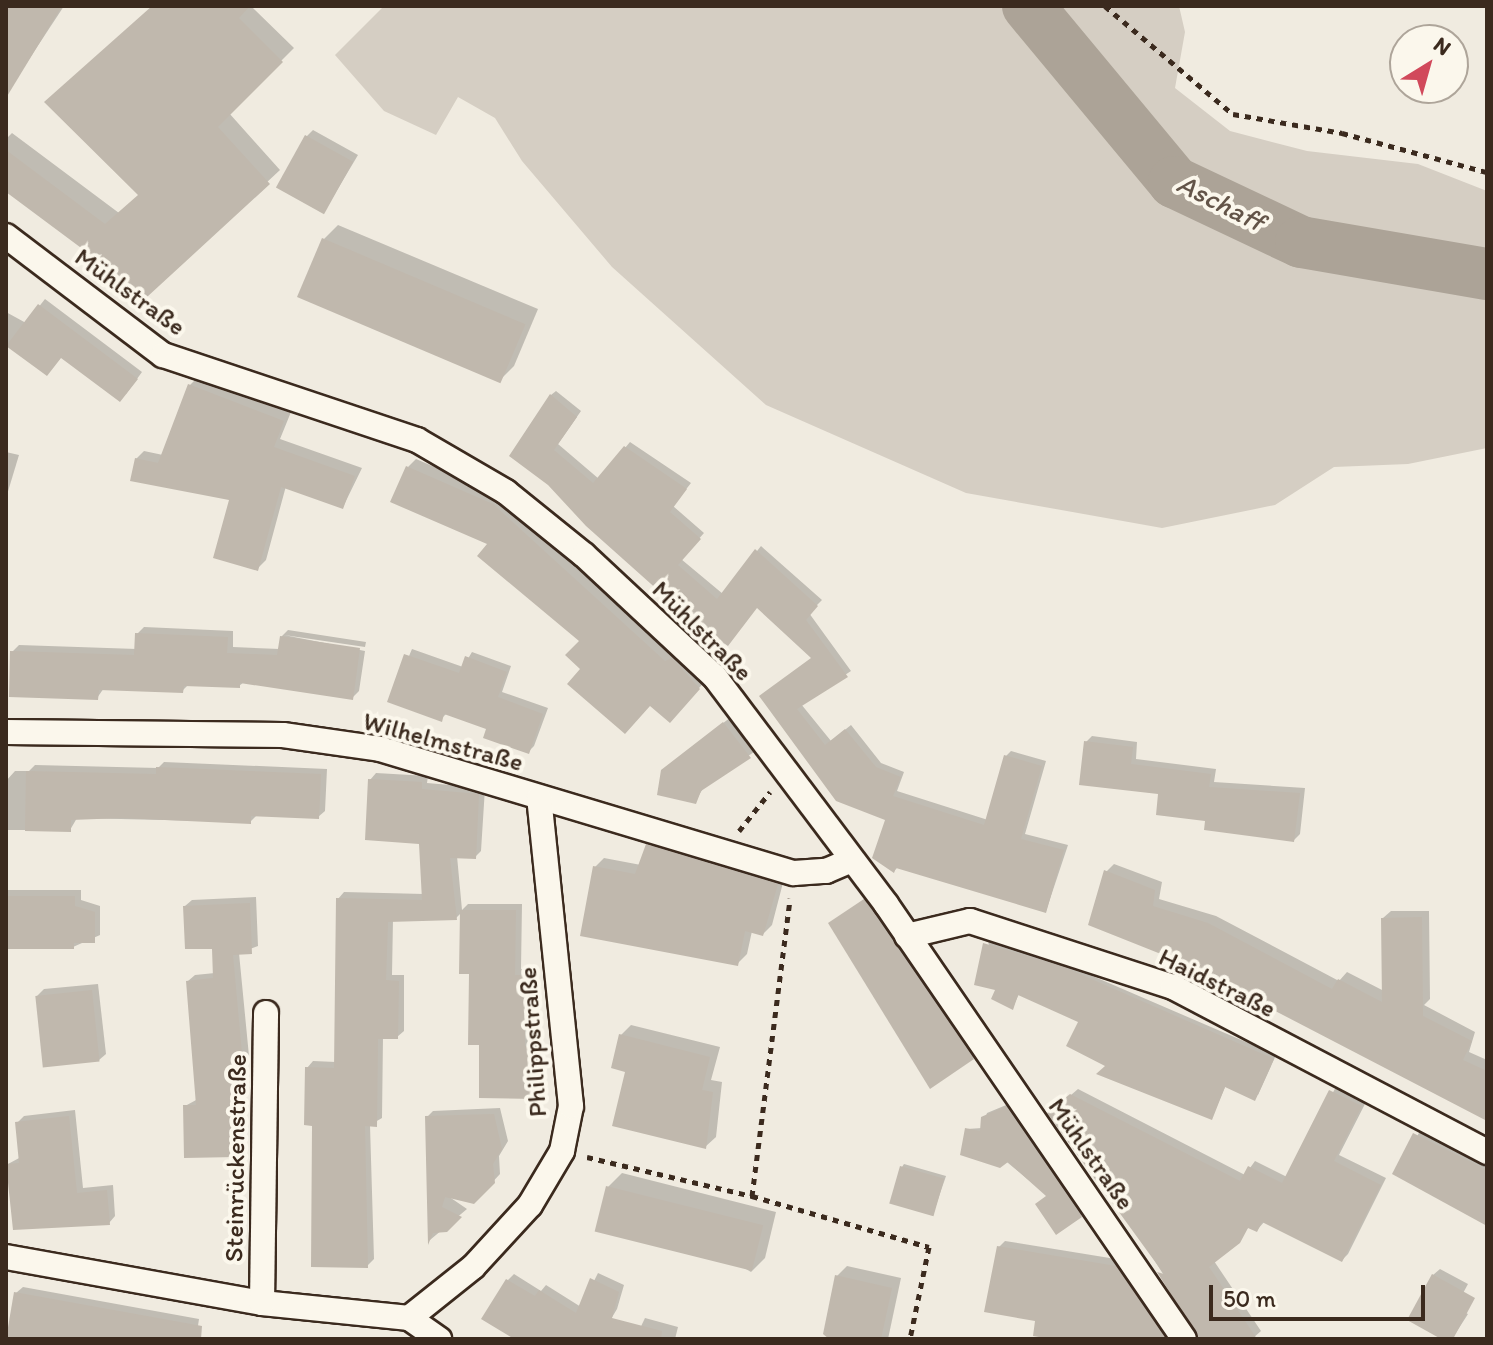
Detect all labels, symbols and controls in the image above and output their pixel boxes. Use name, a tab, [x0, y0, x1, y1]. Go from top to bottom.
north arrow	[1389, 24, 1469, 104]
text: N	[1428, 31, 1457, 61]
water label: Aschaff	[1172, 166, 1270, 238]
street label: Mühlstraße	[69, 241, 191, 343]
street label: Mühlstraße	[645, 574, 759, 688]
street label: Wilhelmstraße	[359, 706, 527, 778]
street label: Haidstraße	[1154, 941, 1280, 1025]
street label: Philippstraße	[512, 966, 554, 1118]
street label: Steinrückenstraße	[219, 1054, 253, 1262]
street label: Mühlstraße	[1041, 1092, 1141, 1216]
scale bar	[1213, 1269, 1429, 1319]
text: 50 m	[1223, 1284, 1276, 1313]

